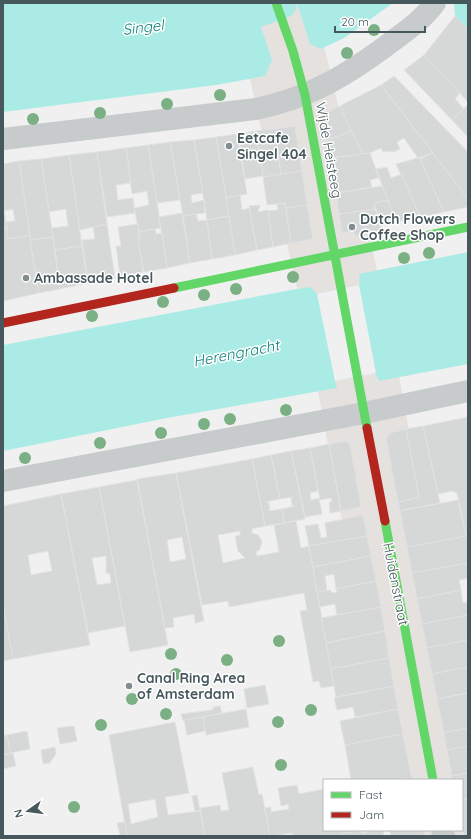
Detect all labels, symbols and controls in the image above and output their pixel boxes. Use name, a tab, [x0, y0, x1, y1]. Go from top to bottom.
scale bar	[335, 8, 425, 34]
text: 20 m	[341, 14, 369, 29]
water label: Singel	[121, 15, 166, 39]
street label: Wijde Heisteeg	[312, 101, 346, 199]
place label: Eetcafe Singel 404	[237, 129, 307, 163]
marker: Eetcafe Singel 404	[224, 141, 234, 151]
place label: Dutch Flowers Coffee Shop	[360, 210, 456, 244]
marker: Dutch Flowers Coffee Shop	[347, 222, 357, 232]
place label: Ambassade Hotel	[34, 269, 153, 287]
marker: Ambassade Hotel	[21, 273, 31, 283]
water label: Herengracht	[191, 335, 283, 371]
street label: Huidenstraat	[379, 541, 413, 627]
place label: Canal Ring Area of Amsterdam	[137, 669, 245, 703]
marker: Canal Ring Area of Amsterdam	[124, 681, 134, 691]
legend	[323, 779, 463, 831]
text: Fast	[359, 787, 383, 802]
north arrow	[8, 791, 48, 831]
text: Jam	[359, 807, 384, 822]
text: N	[11, 808, 26, 819]

